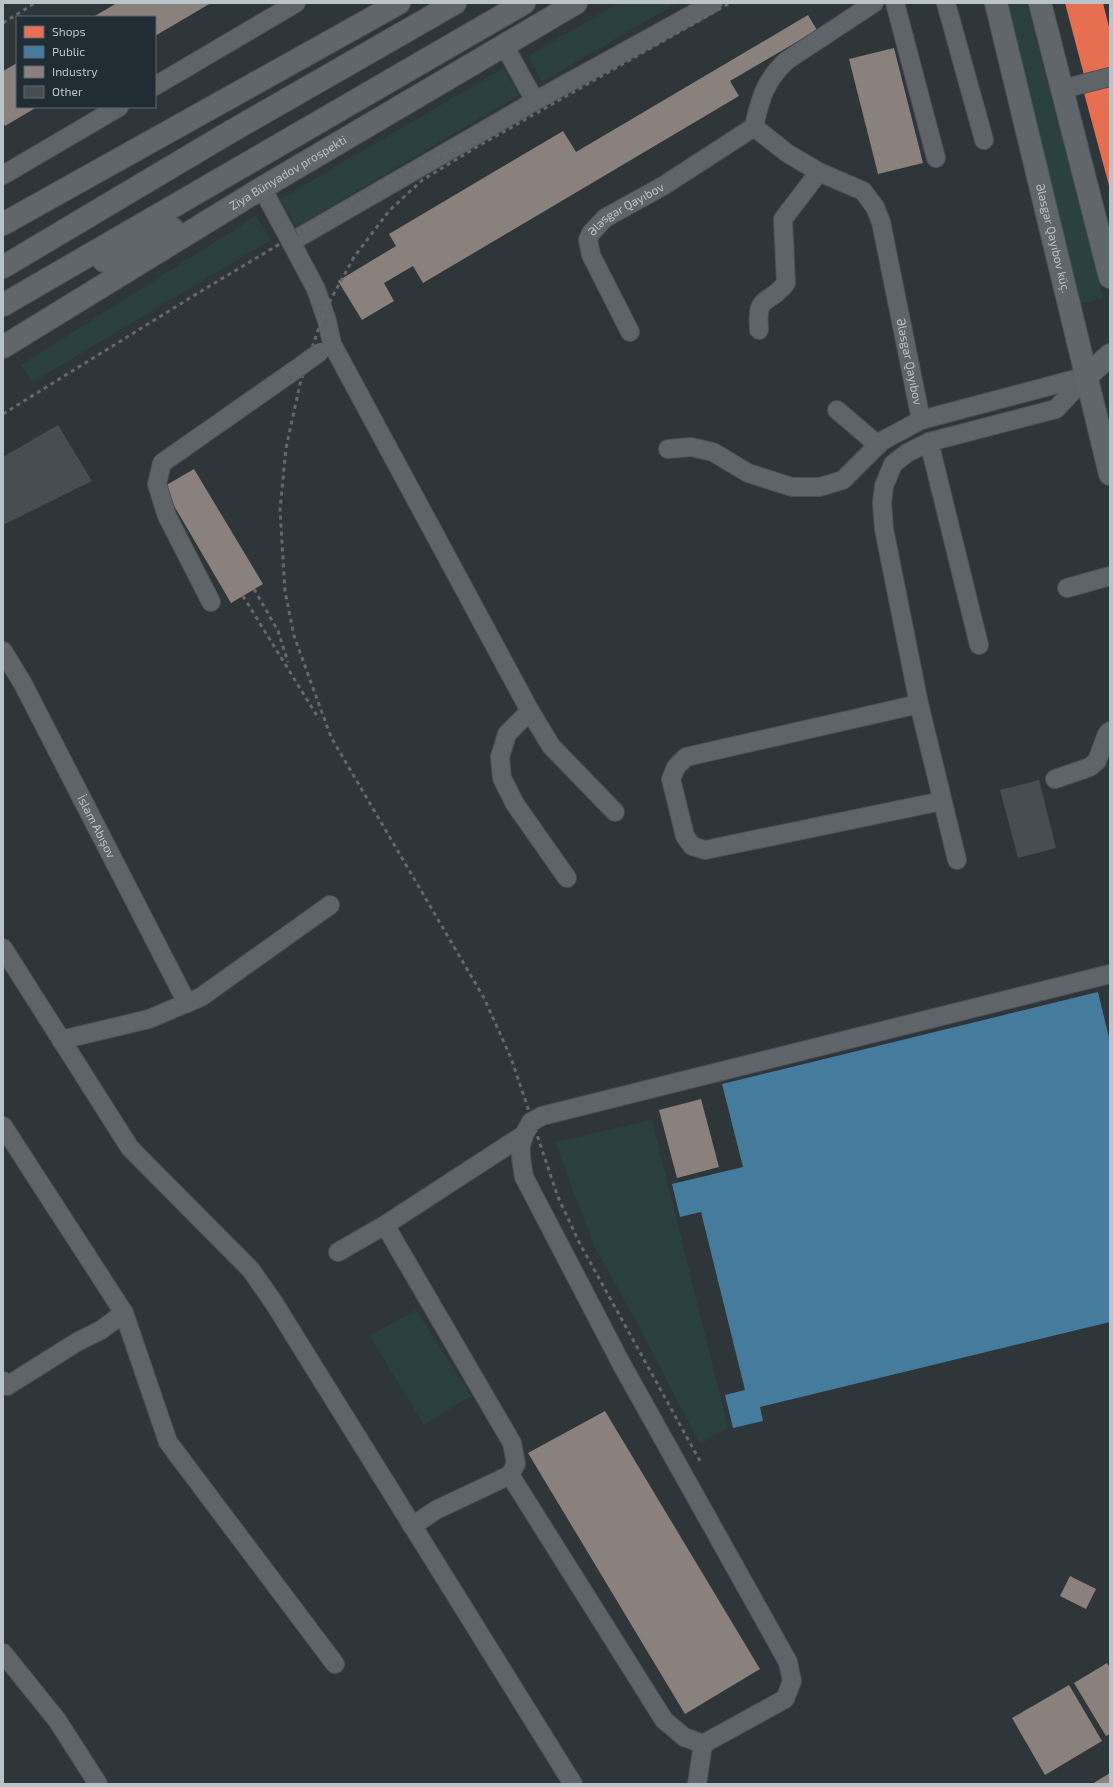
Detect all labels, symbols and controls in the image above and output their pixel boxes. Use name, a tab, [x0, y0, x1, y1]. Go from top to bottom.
legend	[16, 16, 156, 108]
text: Shops	[52, 24, 86, 38]
text: Public	[52, 44, 85, 58]
text: Industry	[52, 64, 98, 78]
text: Other	[52, 84, 83, 98]
street label: Ziya Bünyadov prospekti	[227, 132, 349, 212]
street label: Ələsgər Qayıbov	[584, 179, 667, 238]
street label: Ələsgər Qayıbov küç.	[1034, 182, 1074, 294]
street label: Ələsgər Qayıbov	[895, 317, 926, 407]
street label: İslam Abışov	[75, 792, 119, 861]

